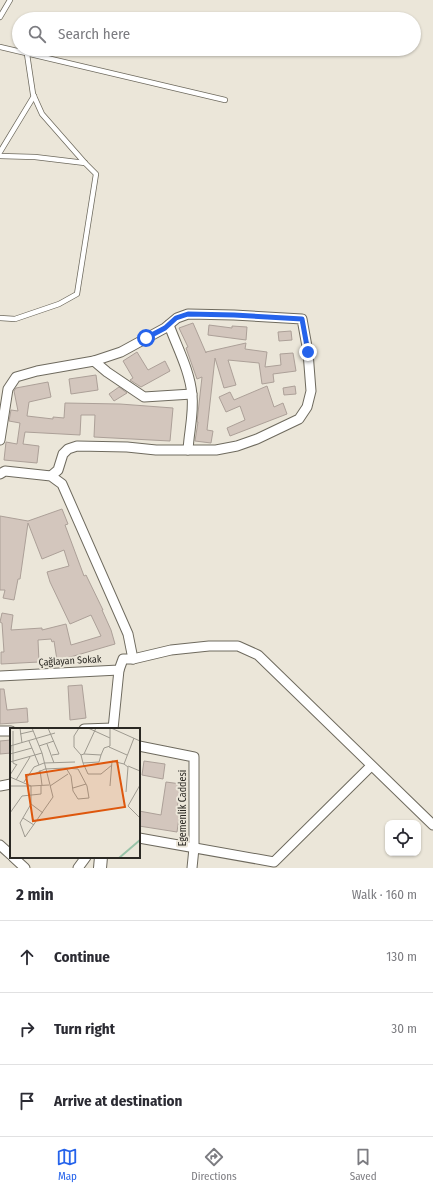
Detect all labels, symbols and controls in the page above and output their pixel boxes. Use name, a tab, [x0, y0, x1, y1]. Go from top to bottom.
search box	[12, 12, 421, 56]
icon: search	[26, 23, 48, 45]
text: Search here	[58, 25, 130, 43]
route start	[137, 329, 155, 347]
route end	[299, 343, 317, 361]
street label: Çağlayan Sokak	[38, 653, 102, 669]
inset map	[10, 728, 140, 858]
street label: Egemenlik Caddesi	[177, 770, 189, 846]
map controls	[385, 820, 421, 856]
button: locate	[385, 820, 421, 856]
text: 2 min	[16, 884, 54, 905]
text: Walk · 160 m	[352, 887, 417, 902]
icon: ahead	[16, 946, 38, 968]
text: Continue	[54, 948, 110, 966]
text: 130 m	[386, 949, 417, 964]
icon: right	[16, 1018, 38, 1040]
text: Turn right	[54, 1020, 115, 1038]
text: 30 m	[391, 1021, 417, 1036]
icon: arrive	[16, 1090, 38, 1112]
text: Arrive at destination	[54, 1092, 182, 1110]
tab: Map	[56, 1146, 78, 1183]
tab: Directions	[191, 1146, 237, 1183]
tab: Saved	[350, 1146, 377, 1183]

